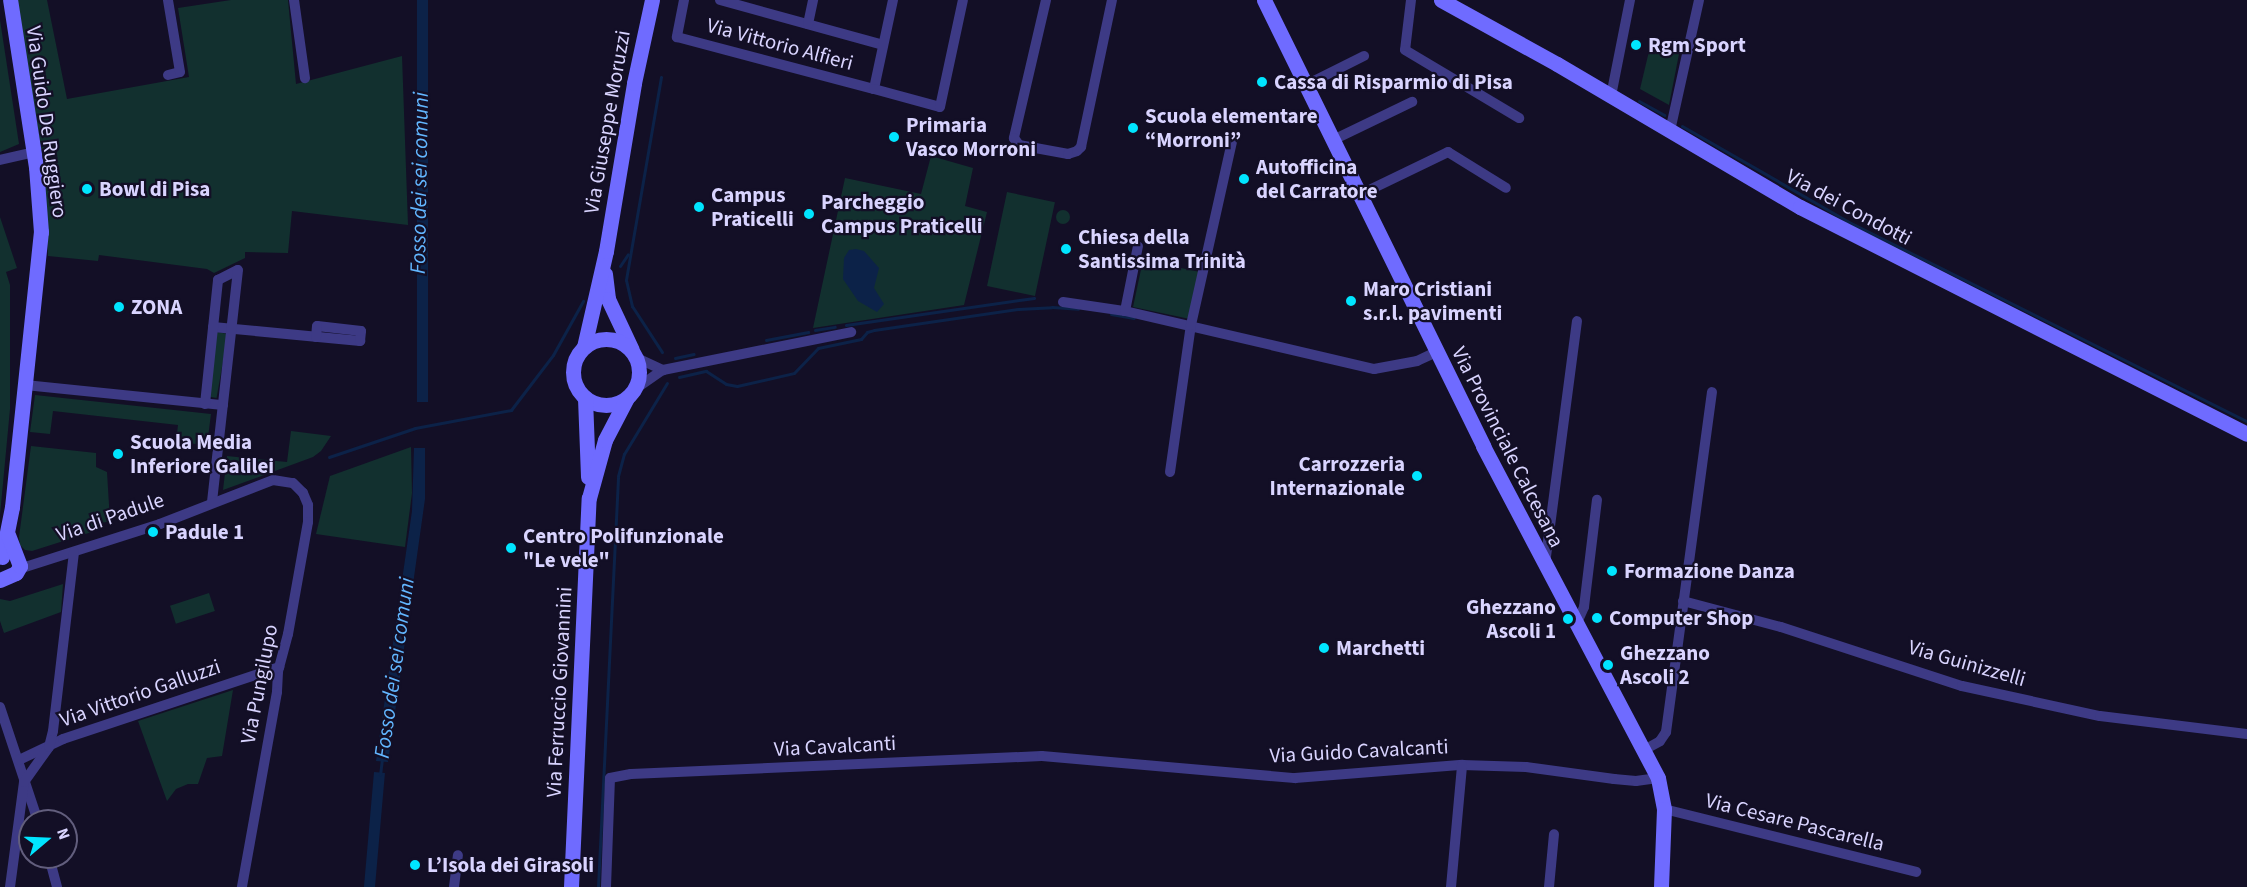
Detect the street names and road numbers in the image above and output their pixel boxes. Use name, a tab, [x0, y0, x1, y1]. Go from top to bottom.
street label: Via Vittorio Alfieri	[704, 12, 856, 76]
street label: Via Guido De Ruggiero	[21, 24, 73, 220]
street label: Via Giuseppe Moruzzi	[578, 28, 636, 216]
street label: Via dei Condotti	[1782, 163, 1916, 251]
street label: Via Provinciale Calcesana	[1446, 343, 1570, 551]
street label: Via di Padule	[53, 487, 167, 547]
street label: Via Ferruccio Giovannini	[541, 586, 577, 798]
street label: Via Pungilupo	[235, 622, 283, 746]
street label: Via Guinizzelli	[1905, 634, 2029, 692]
street label: Via Vittorio Galluzzi	[56, 654, 224, 732]
street label: Via Cavalcanti	[773, 730, 897, 762]
street label: Via Guido Cavalcanti	[1269, 734, 1449, 768]
street label: Via Cesare Pascarella	[1703, 788, 1887, 856]

